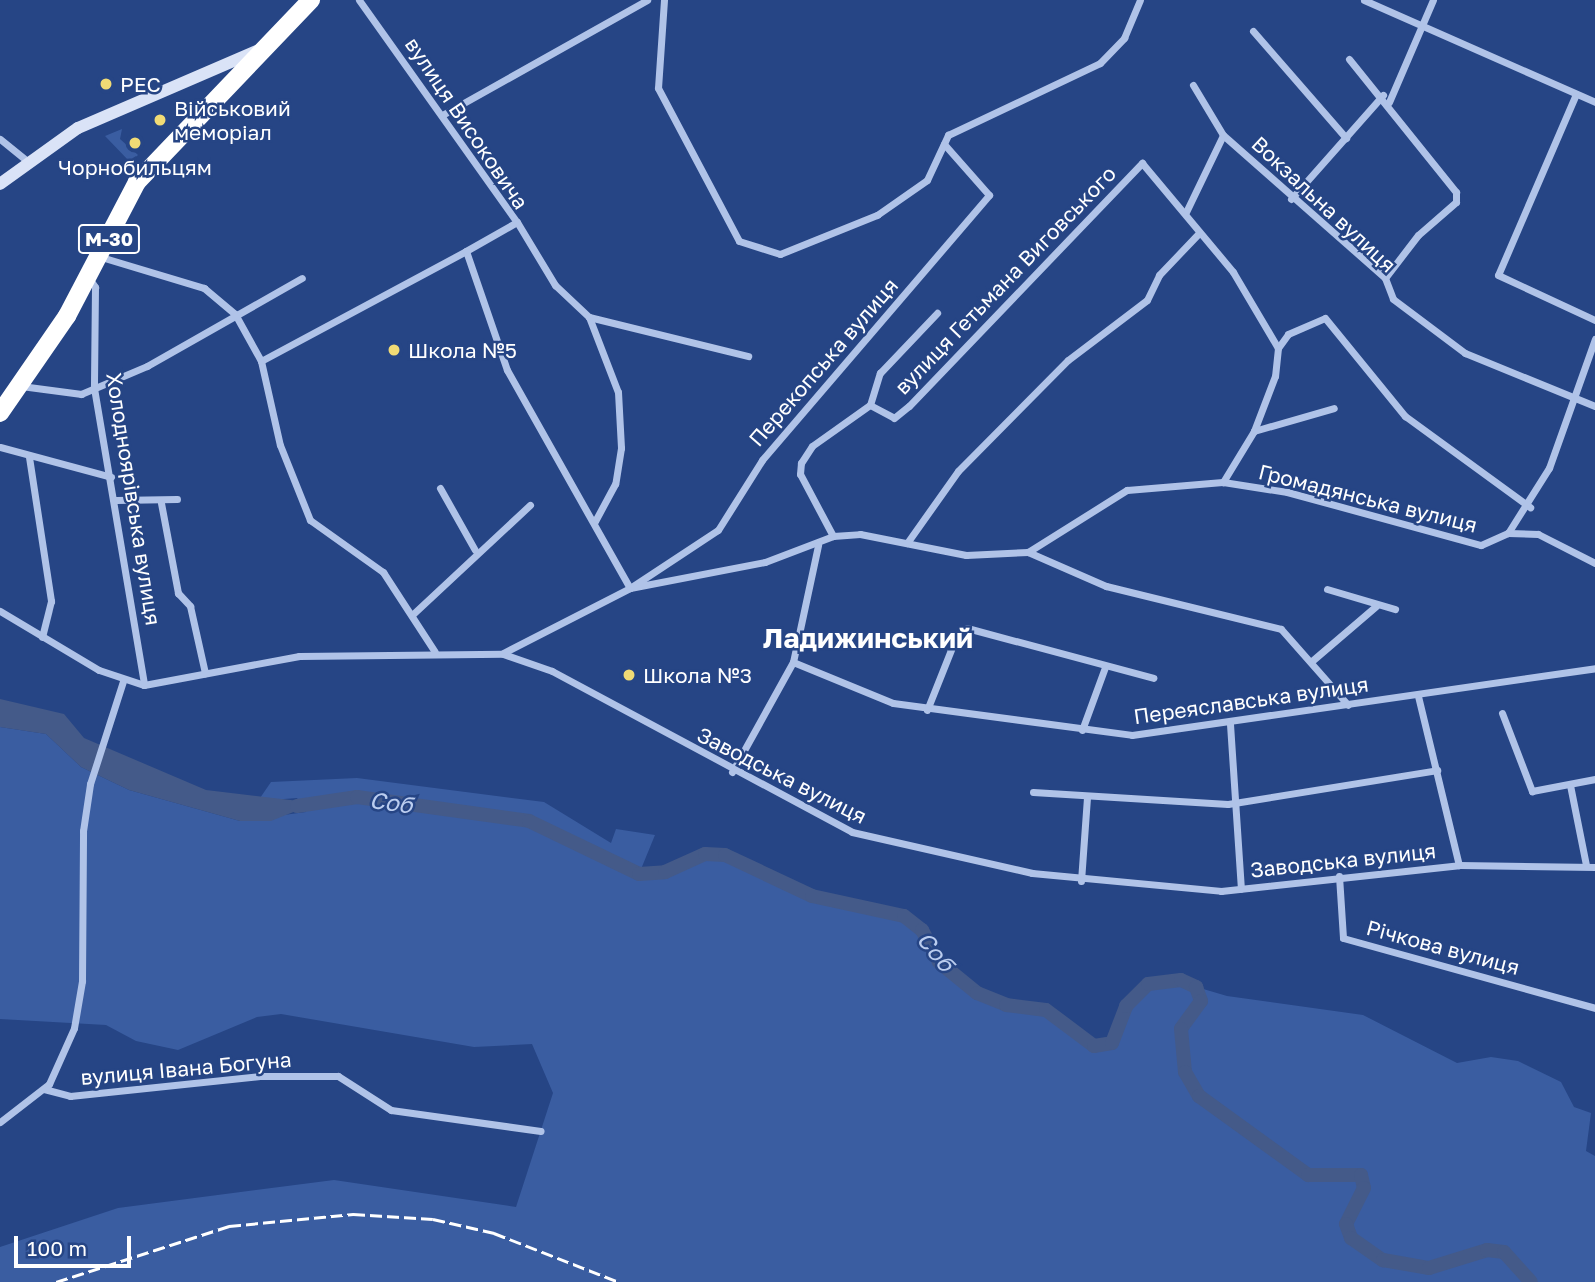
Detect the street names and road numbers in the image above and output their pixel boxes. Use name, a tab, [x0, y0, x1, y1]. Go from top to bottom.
street label: вулиця Високовича	[400, 32, 534, 214]
street label: Вокзальна вулиця	[1247, 131, 1401, 277]
street label: вулиця Гетьмана Виговського	[889, 161, 1121, 399]
road number: М-30	[78, 224, 140, 255]
street label: Перекопська вулиця	[743, 273, 903, 451]
street label: Холодноярівська вулиця	[102, 371, 166, 627]
street label: Громадянська вулиця	[1256, 459, 1480, 537]
street label: Переяславська вулиця	[1132, 671, 1370, 729]
street label: Заводська вулиця	[693, 721, 871, 829]
street label: Заводська вулиця	[1249, 838, 1437, 882]
street label: Річкова вулиця	[1364, 914, 1522, 980]
street label: вулиця Івана Богуна	[79, 1046, 293, 1090]

